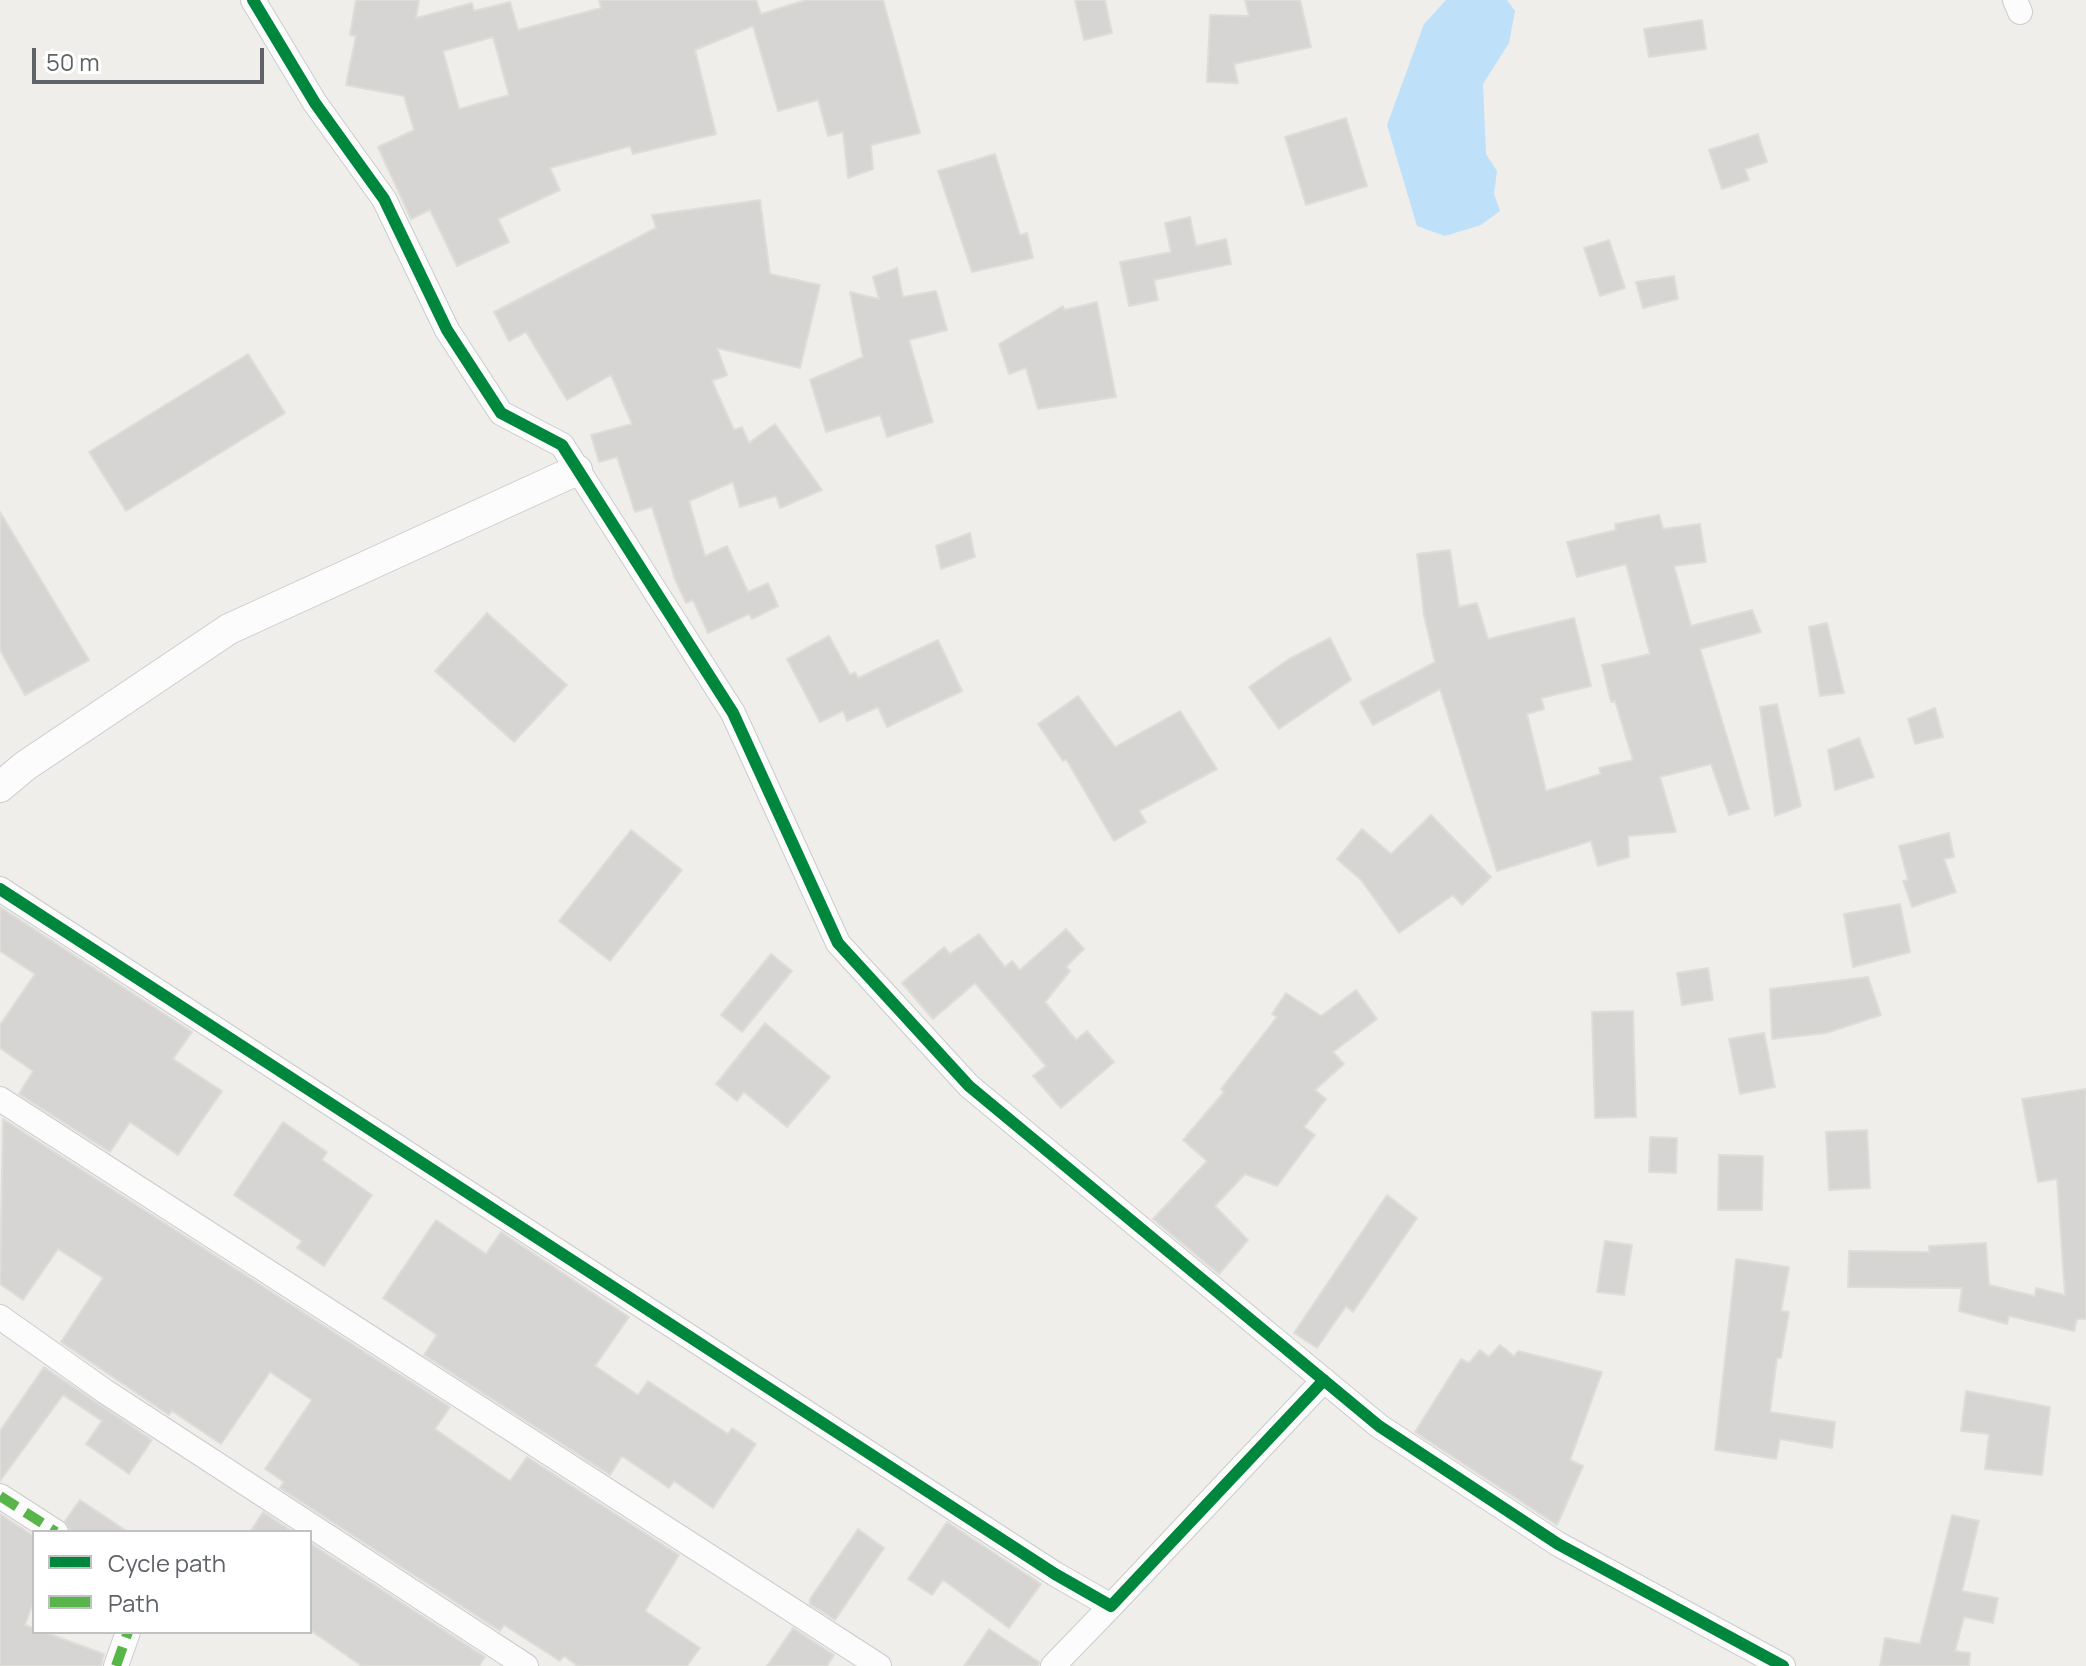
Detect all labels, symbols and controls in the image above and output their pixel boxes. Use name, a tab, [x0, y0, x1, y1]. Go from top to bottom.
scale bar	[36, 32, 268, 82]
text: 50 m	[46, 45, 100, 78]
legend	[32, 1530, 312, 1634]
text: Cycle path	[108, 1546, 226, 1579]
text: Path	[108, 1586, 159, 1619]

